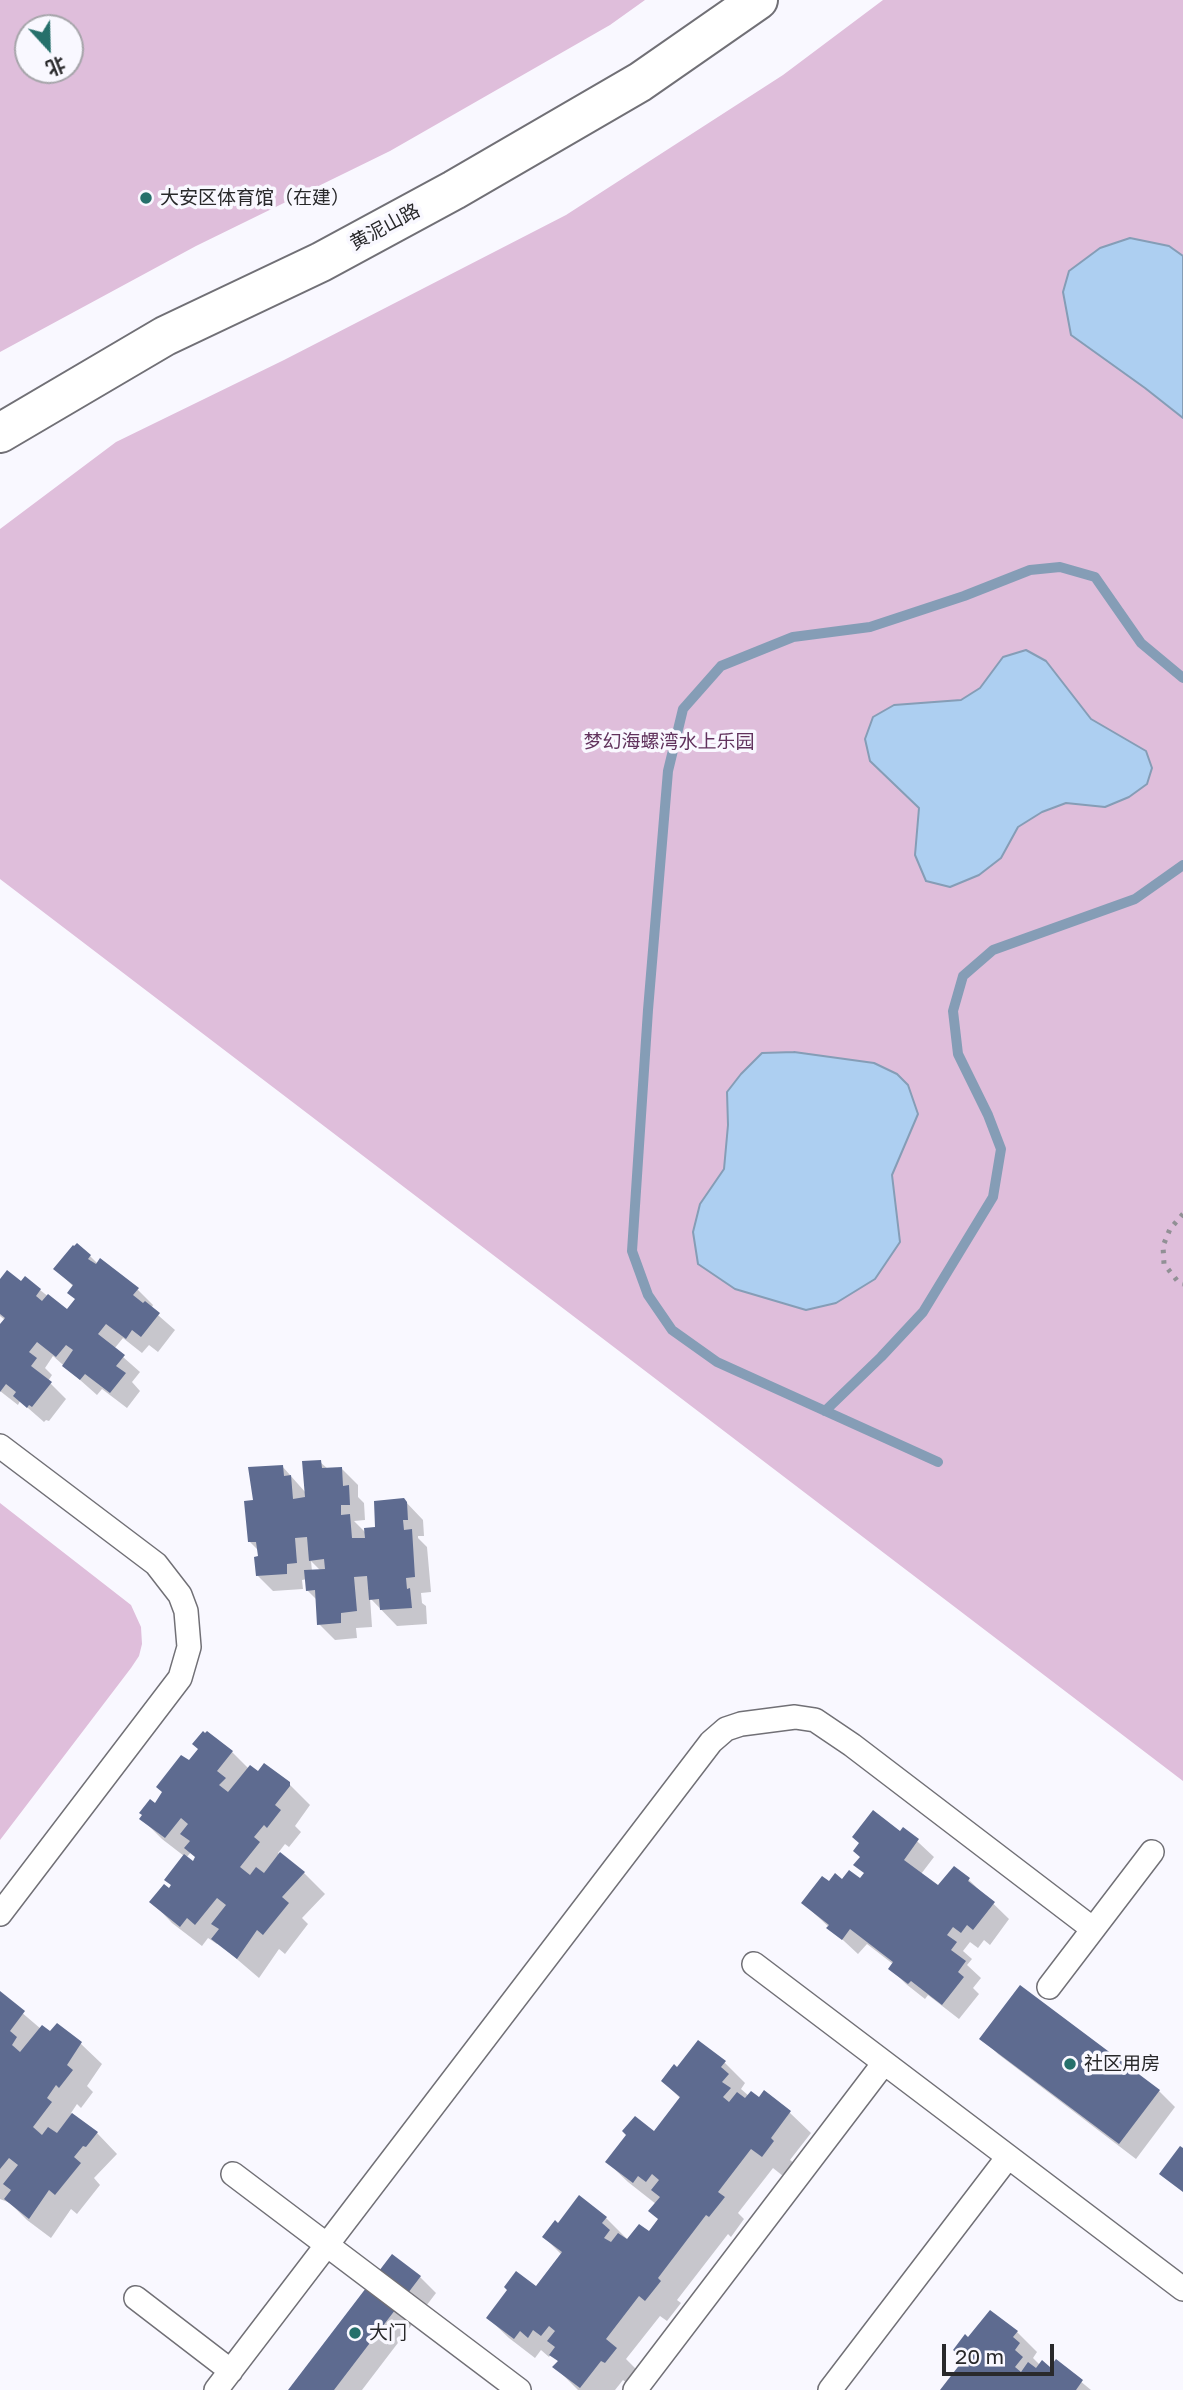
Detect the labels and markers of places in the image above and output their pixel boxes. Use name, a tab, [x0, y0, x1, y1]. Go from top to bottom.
place label: 大安区体育馆（在建）	[160, 187, 350, 209]
marker: 大安区体育馆（在建）	[138, 190, 154, 206]
place label: 社区用房	[1084, 2053, 1160, 2075]
marker: 社区用房	[1062, 2056, 1078, 2072]
place label: 大门	[369, 2322, 407, 2344]
marker: 大门	[347, 2325, 363, 2341]

